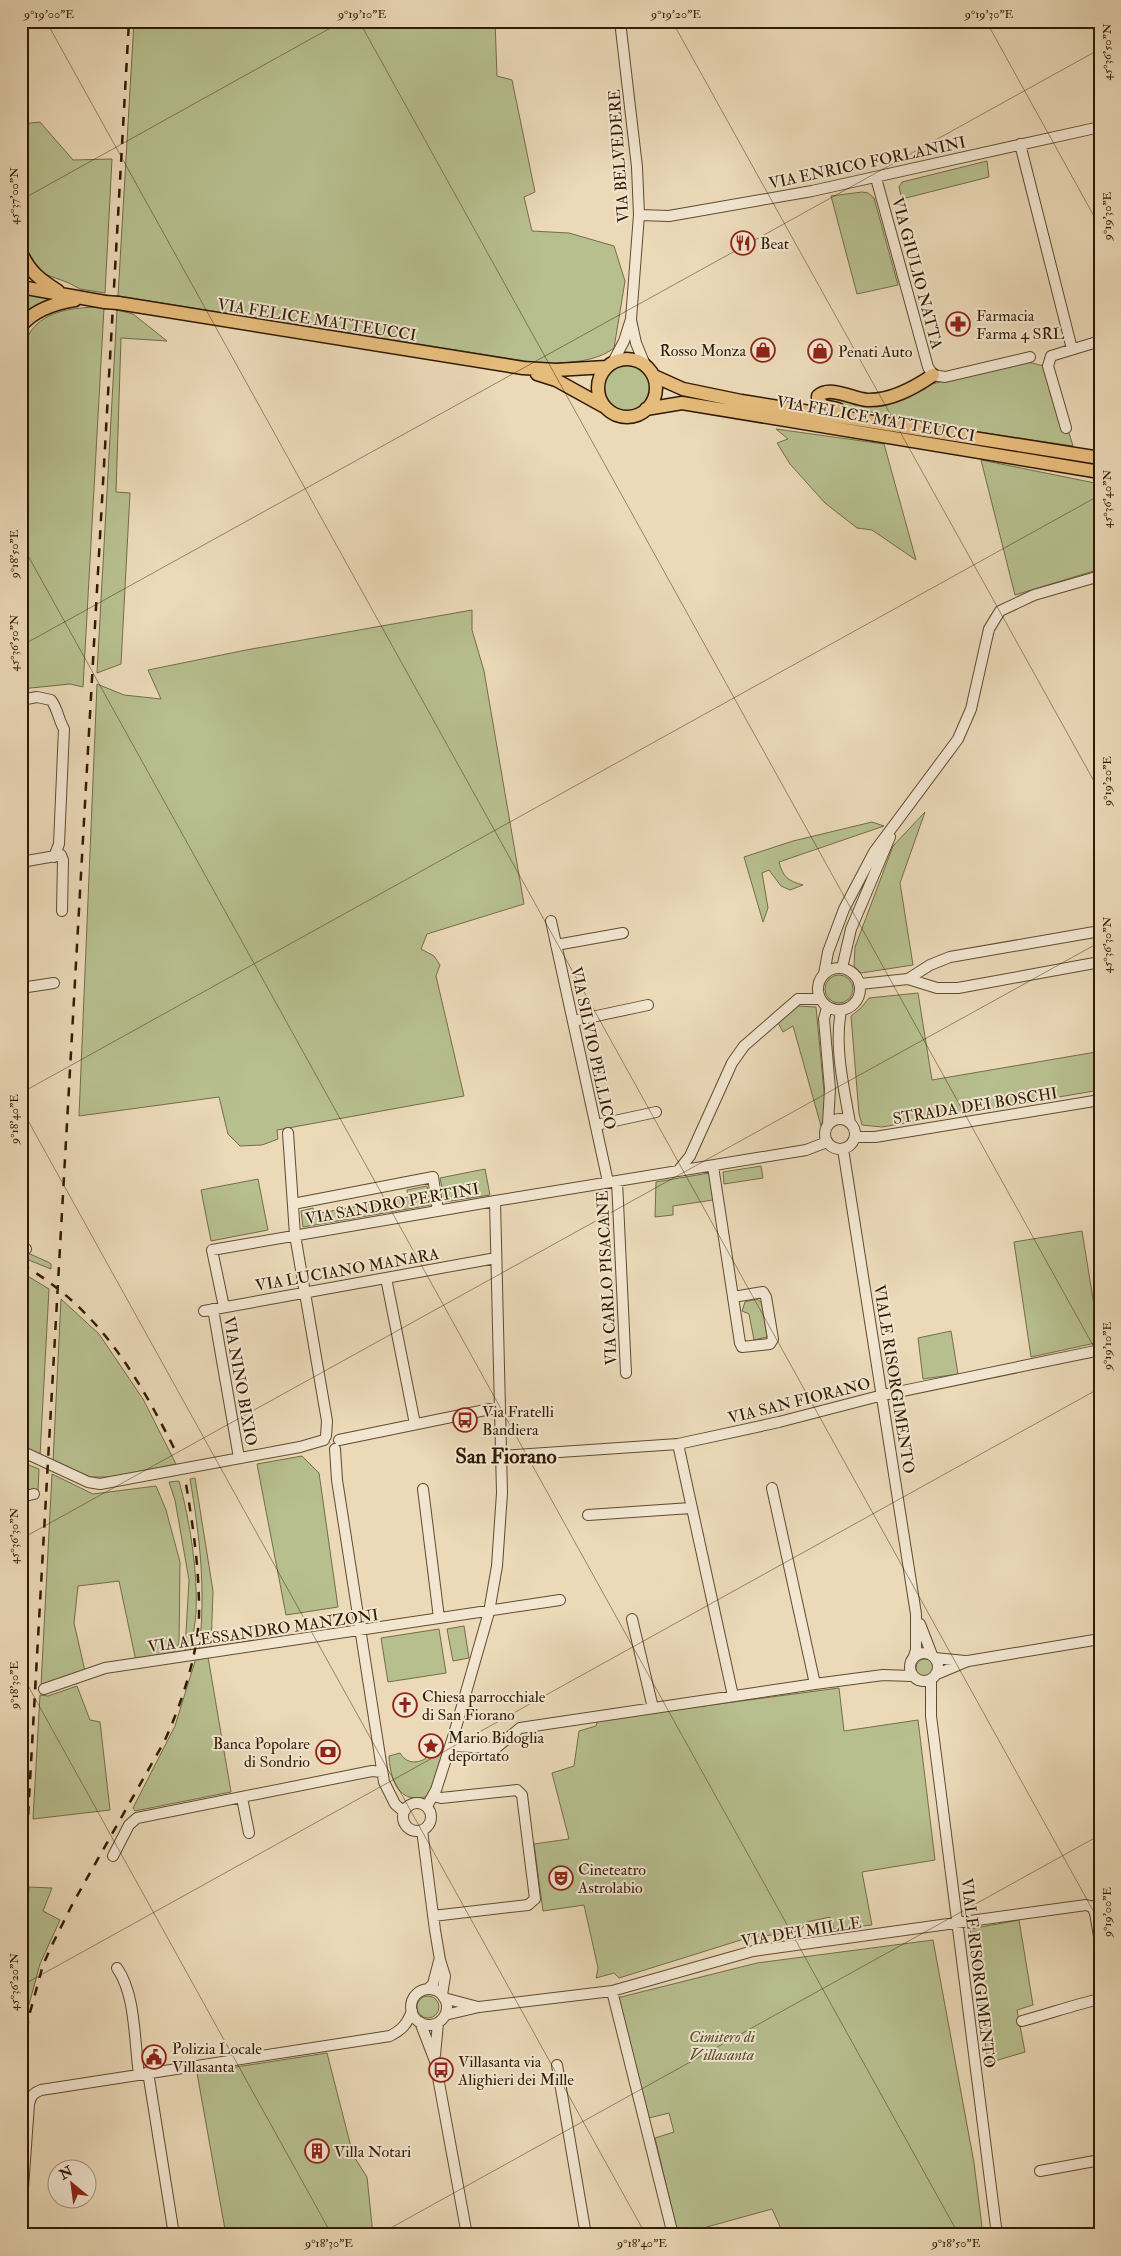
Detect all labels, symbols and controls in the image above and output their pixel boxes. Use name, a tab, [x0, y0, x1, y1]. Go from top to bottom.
text: 9°19'00"E	[23, 7, 74, 22]
text: 9°19'10"E	[337, 7, 386, 22]
text: 9°19'20"E	[650, 7, 701, 22]
text: 9°19'30"E	[964, 7, 1014, 22]
text: 45°36'50"N	[1100, 23, 1115, 81]
street label: VIA BELVEDERE	[604, 89, 634, 223]
street label: VIA ENRICO FORLANINI	[767, 132, 968, 194]
text: 45°37'00"N	[7, 167, 22, 225]
text: 9°19'30"E	[1100, 191, 1115, 241]
street label: VIA GIULIO NATTA	[887, 195, 947, 351]
restaurant icon: Beat	[730, 230, 756, 256]
place label: Beat	[760, 234, 789, 254]
street label: VIA FELICE MATTEUCCI	[216, 294, 418, 346]
place label: Farmacia Farma 4 SRL	[976, 306, 1065, 344]
pharmacy icon: Farmacia Farma 4 SRL	[945, 311, 971, 337]
shop icon: Rosso Monza	[750, 337, 776, 363]
shop icon: Penati Auto	[807, 338, 833, 364]
place label: Rosso Monza	[660, 341, 746, 361]
place label: Penati Auto	[838, 342, 913, 362]
street label: VIA FELICE MATTEUCCI	[775, 392, 977, 446]
text: 45°36'40"N	[1100, 470, 1115, 528]
text: 9°18'50"E	[7, 529, 22, 579]
text: 45°36'50"N	[7, 614, 22, 672]
text: 9°19'20"E	[1100, 756, 1115, 807]
text: 45°36'30"N	[1100, 917, 1115, 973]
street label: VIA SILVIO PELLICO	[566, 965, 620, 1132]
street label: STRADA DEI BOSCHI	[891, 1083, 1059, 1129]
text: 9°18'40"E	[7, 1094, 22, 1145]
street label: VIA SANDRO PERTINI	[304, 1179, 481, 1229]
street label: VIA CARLO PISACANE	[592, 1190, 622, 1366]
street label: VIA LUCIANO MANARA	[254, 1244, 441, 1296]
street label: VIALE RISORGIMENTO	[869, 1283, 919, 1475]
street label: VIA NINO BIXIO	[219, 1315, 261, 1448]
text: 9°19'10"E	[1100, 1322, 1115, 1371]
street label: VIA SAN FIORANO	[726, 1374, 872, 1428]
place label: Via Fratelli Bandiera	[482, 1402, 554, 1440]
bus stop icon: Via Fratelli Bandiera	[452, 1407, 478, 1433]
district label: San Fiorano	[455, 1443, 557, 1470]
text: 45°36'30"N	[7, 1508, 22, 1564]
street label: VIA ALESSANDRO MANZONI	[147, 1605, 380, 1657]
text: 9°18'30"E	[7, 1661, 22, 1710]
place label: Chiesa parrocchiale di San Fiorano	[422, 1687, 546, 1725]
church icon: Chiesa parrocchiale di San Fiorano	[392, 1692, 418, 1718]
place label: Mario Bidoglia deportato	[448, 1728, 545, 1767]
place icon: Mario Bidoglia deportato	[418, 1733, 444, 1759]
place label: Banca Popolare di Sondrio	[213, 1734, 310, 1772]
bank icon: Banca Popolare di Sondrio	[315, 1739, 341, 1765]
place label: Cineteatro Astrolabio	[577, 1860, 646, 1898]
theatre icon: Cineteatro Astrolabio	[548, 1865, 574, 1891]
street label: VIALE RISORGIMENTO	[956, 1877, 1000, 2069]
text: 9°19'00"E	[1100, 1887, 1115, 1938]
street label: VIA DEI MILLE	[739, 1913, 863, 1951]
text: 45°36'20"N	[7, 1953, 22, 2011]
park label: Cimitero di Villasanta	[689, 2027, 756, 2065]
place label: Polizia Locale Villasanta	[172, 2039, 262, 2077]
public building icon: Polizia Locale Villasanta	[141, 2044, 167, 2070]
place label: Villasanta via Alighieri dei Mille	[457, 2052, 574, 2090]
bus stop icon: Villasanta via Alighieri dei Mille	[428, 2057, 454, 2083]
building icon: Villa Notari	[304, 2138, 330, 2164]
place label: Villa Notari	[334, 2142, 411, 2162]
north arrow	[48, 2158, 98, 2208]
text: N	[55, 2162, 76, 2184]
text: 9°18'30"E	[304, 2236, 353, 2251]
text: 9°18'40"E	[616, 2236, 667, 2251]
text: 9°18'50"E	[931, 2236, 981, 2251]

